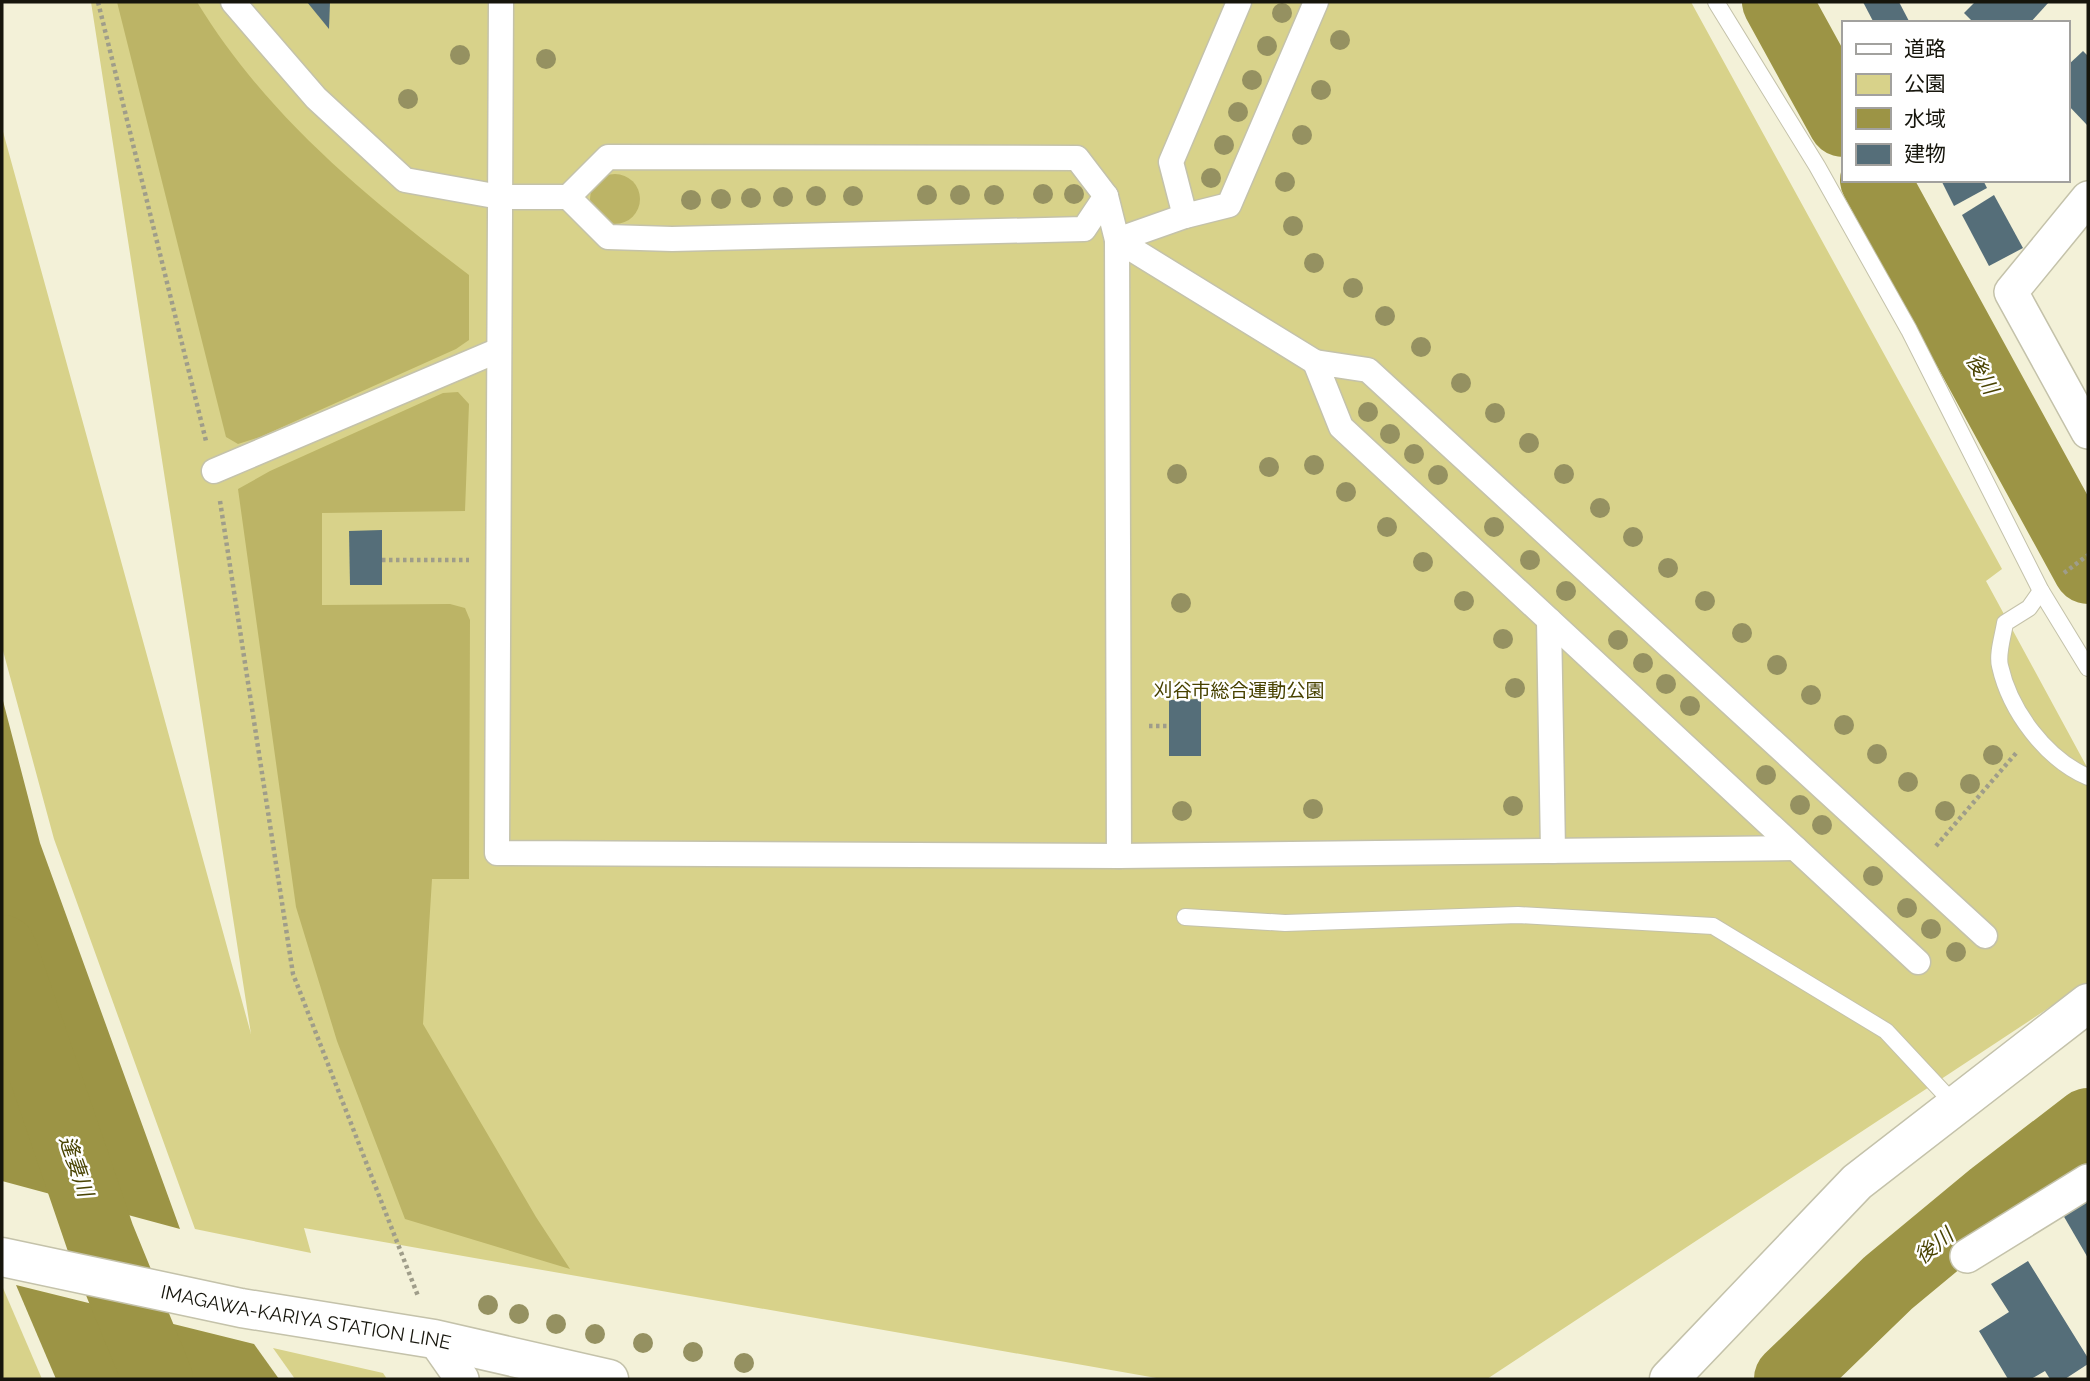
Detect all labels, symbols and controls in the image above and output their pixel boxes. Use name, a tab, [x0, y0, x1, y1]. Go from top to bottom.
legend	[1842, 21, 2069, 182]
text: 道路	[1904, 36, 1946, 61]
text: 公園	[1904, 71, 1946, 96]
text: 水域	[1904, 106, 1946, 131]
text: 建物	[1904, 141, 1946, 166]
water label: 後川	[1961, 349, 2005, 400]
park label: 刈谷市総合運動公園	[1153, 679, 1325, 701]
water label: 逢妻川	[54, 1132, 99, 1202]
water label: 後川	[1909, 1221, 1959, 1269]
street label: IMAGAWA-KARIYA STATION LINE	[159, 1280, 453, 1354]

